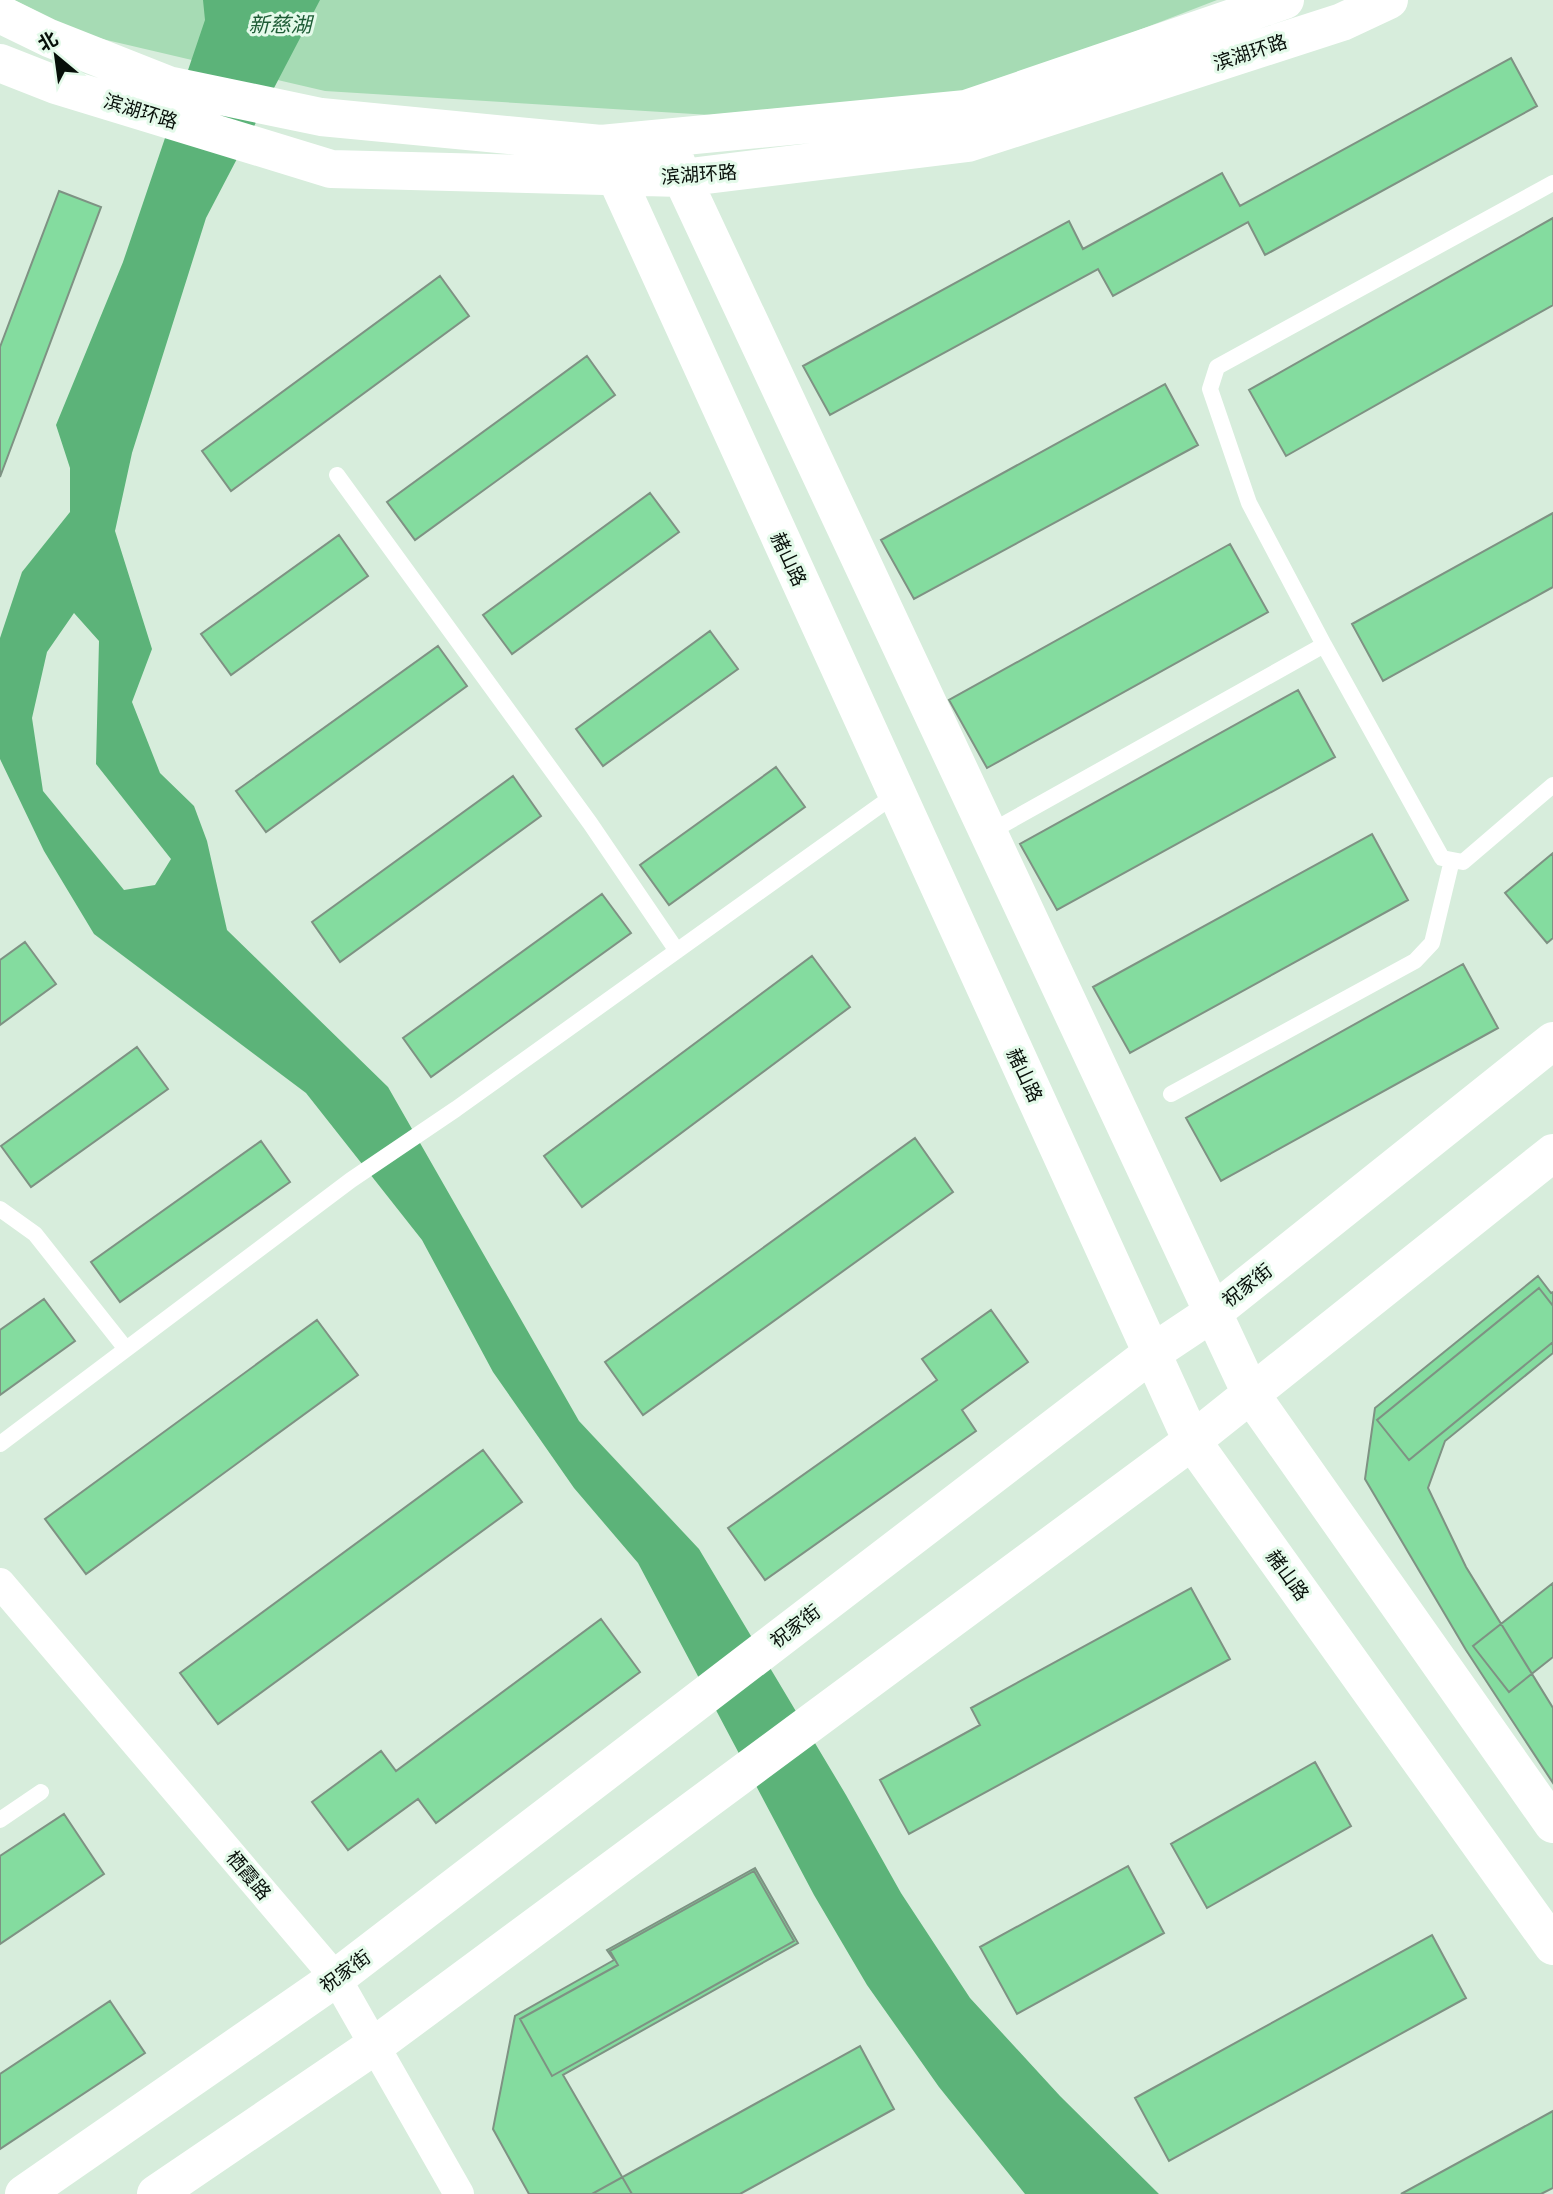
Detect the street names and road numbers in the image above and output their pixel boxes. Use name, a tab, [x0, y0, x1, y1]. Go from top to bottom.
street label: 滨湖环路	[1210, 29, 1291, 78]
street label: 滨湖环路	[100, 88, 181, 136]
street label: 滨湖环路	[660, 159, 738, 192]
street label: 赭山路	[763, 528, 812, 591]
street label: 赭山路	[999, 1044, 1048, 1107]
street label: 祝家街	[1217, 1258, 1279, 1314]
street label: 赭山路	[1259, 1545, 1314, 1607]
street label: 祝家街	[765, 1599, 827, 1655]
street label: 栖霞路	[219, 1845, 277, 1906]
street label: 祝家街	[315, 1945, 377, 2000]

